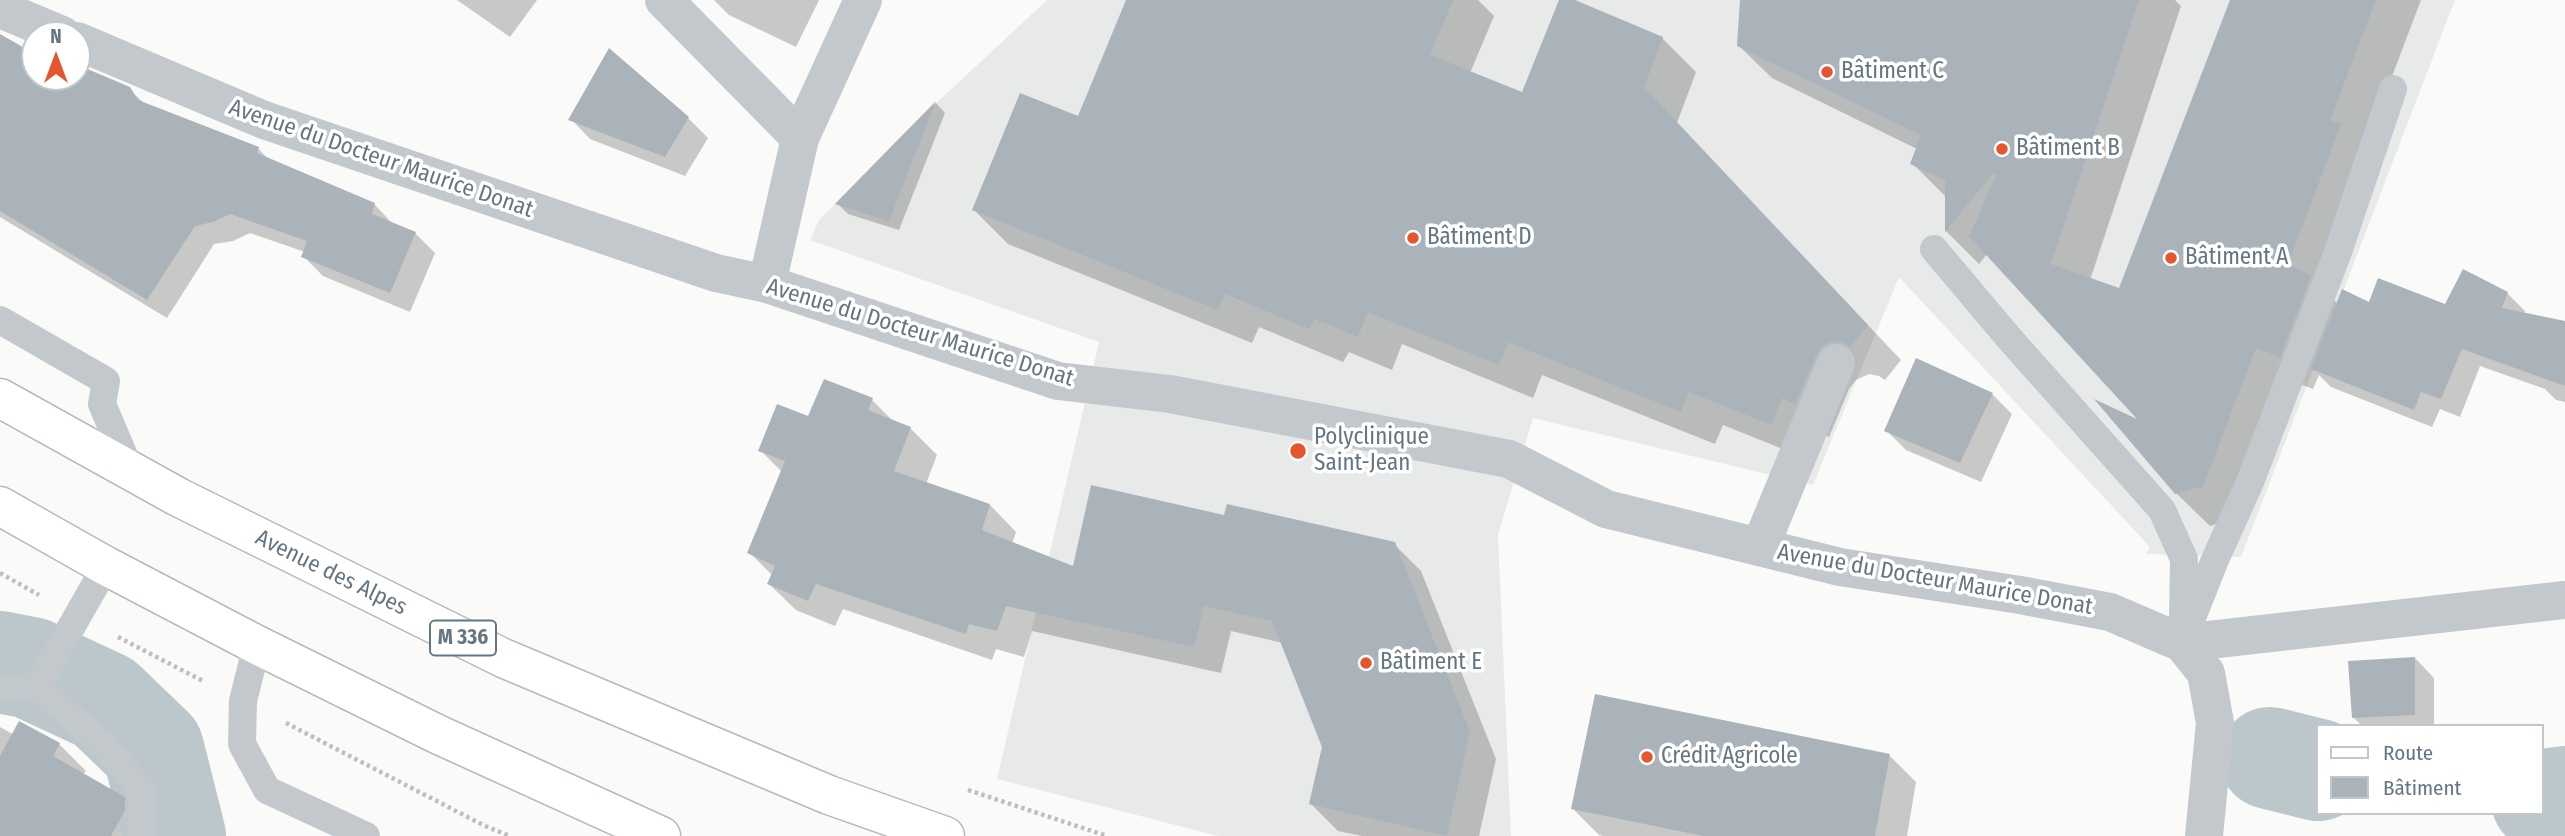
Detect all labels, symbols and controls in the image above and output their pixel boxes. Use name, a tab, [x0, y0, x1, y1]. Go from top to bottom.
north arrow	[21, 21, 91, 91]
text: N	[50, 25, 62, 48]
place label: Bâtiment C	[1841, 58, 1944, 86]
marker: Bâtiment C	[1819, 64, 1835, 80]
street label: Avenue du Docteur Maurice Donat	[225, 94, 537, 224]
place label: Bâtiment B	[2016, 135, 2120, 163]
marker: Bâtiment B	[1994, 141, 2010, 157]
place label: Bâtiment D	[1427, 224, 1532, 252]
marker: Bâtiment D	[1405, 230, 1421, 246]
place label: Bâtiment A	[2185, 244, 2288, 272]
marker: Bâtiment A	[2163, 250, 2179, 266]
street label: Avenue du Docteur Maurice Donat	[763, 273, 1077, 393]
place label: Polyclinique Saint-Jean	[1314, 424, 1429, 478]
marker: Polyclinique Saint-Jean	[1288, 441, 1308, 461]
street label: Avenue des Alpes	[251, 524, 411, 622]
street label: Avenue du Docteur Maurice Donat	[1775, 539, 2095, 621]
road number: M 336	[430, 620, 496, 656]
place label: Bâtiment E	[1380, 649, 1482, 677]
marker: Bâtiment E	[1358, 655, 1374, 671]
legend	[2316, 724, 2544, 815]
text: Route	[2383, 740, 2433, 766]
place label: Crédit Agricole	[1661, 743, 1798, 771]
marker: Crédit Agricole	[1639, 749, 1655, 765]
text: Bâtiment	[2383, 775, 2461, 801]

